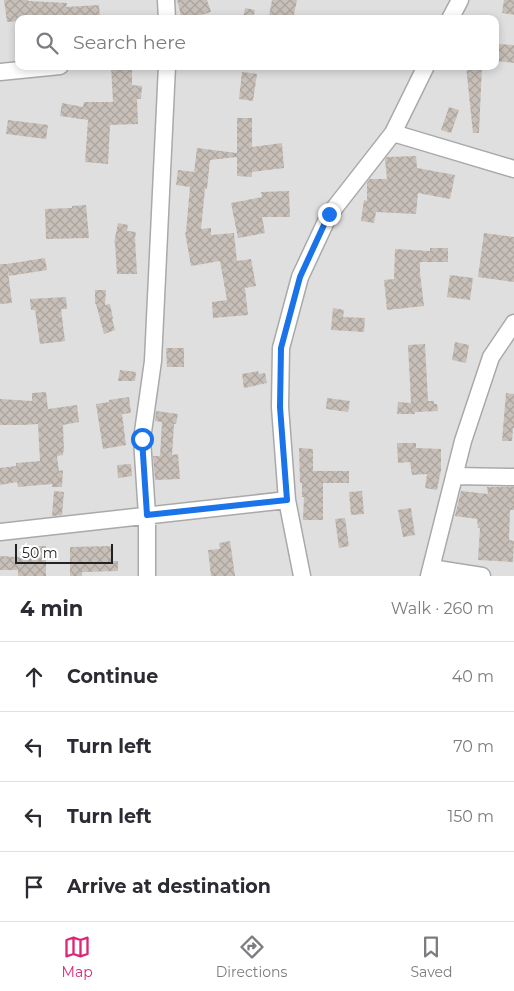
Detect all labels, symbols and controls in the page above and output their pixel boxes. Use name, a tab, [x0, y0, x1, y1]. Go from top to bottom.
search box	[15, 15, 499, 70]
icon: search	[33, 29, 61, 57]
text: Search here	[73, 31, 186, 54]
route end	[318, 203, 341, 226]
route start	[131, 428, 154, 451]
scale bar	[15, 541, 112, 564]
text: 50 m	[22, 544, 58, 562]
text: 4 min	[20, 596, 83, 621]
text: Walk · 260 m	[391, 599, 494, 618]
icon: ahead	[20, 663, 48, 691]
text: Continue	[67, 665, 158, 688]
text: 40 m	[452, 667, 494, 686]
icon: left	[20, 733, 48, 761]
text: Turn left	[67, 735, 152, 758]
text: 70 m	[453, 737, 494, 756]
icon: left	[20, 803, 48, 831]
text: Turn left	[67, 805, 152, 828]
text: 150 m	[447, 807, 494, 826]
icon: arrive	[20, 873, 48, 901]
text: Arrive at destination	[67, 875, 271, 898]
tab: Map	[62, 933, 93, 981]
tab: Directions	[216, 933, 287, 981]
tab: Saved	[410, 933, 452, 981]

